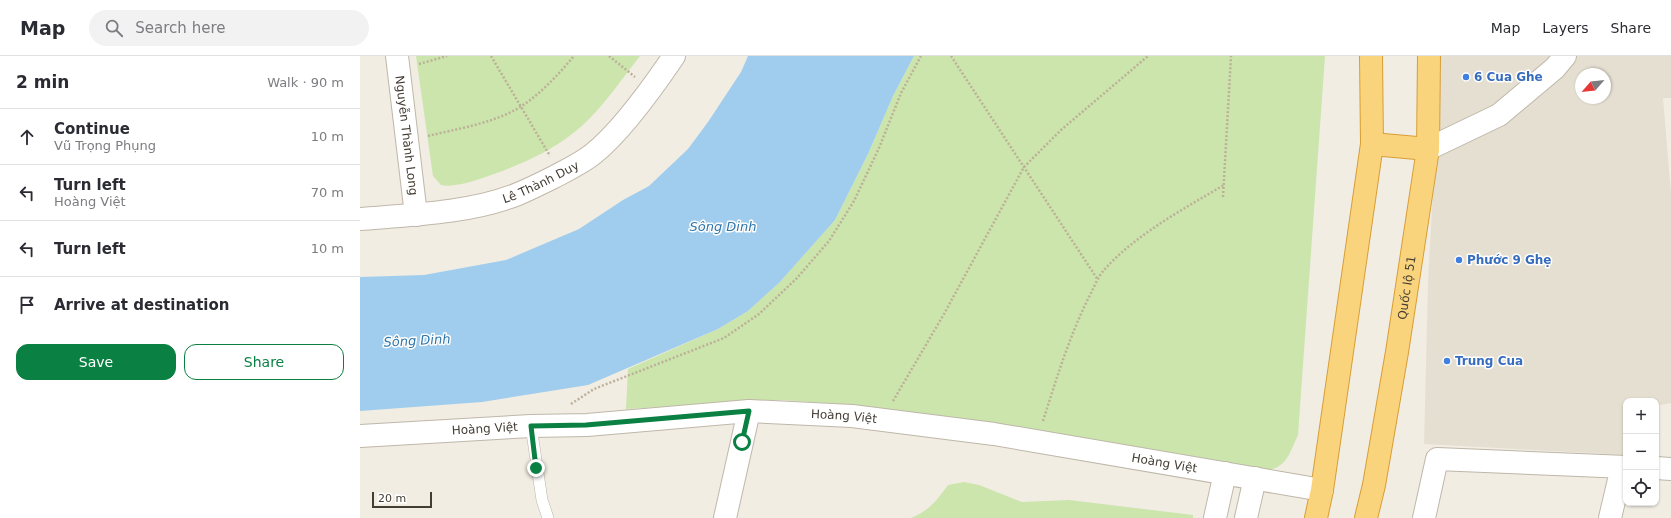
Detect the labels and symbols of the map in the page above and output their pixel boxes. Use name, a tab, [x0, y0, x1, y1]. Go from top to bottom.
north arrow	[1575, 68, 1611, 104]
place label: 6 Cua Ghe	[1474, 70, 1543, 84]
marker: 6 Cua Ghe	[1461, 72, 1471, 82]
street label: Nguyễn Thành Long	[392, 75, 421, 196]
street label: Lê Thành Duy	[501, 158, 581, 206]
water label: Sông Dinh	[690, 219, 756, 234]
place label: Phước 9 Ghẹ	[1467, 253, 1551, 267]
street label: Quốc lộ 51	[1395, 255, 1419, 321]
marker: Phước 9 Ghẹ	[1454, 255, 1464, 265]
water label: Sông Dinh	[383, 331, 451, 350]
place label: Trung Cua	[1455, 354, 1523, 368]
marker: Trung Cua	[1442, 356, 1452, 366]
street label: Hoàng Việt	[811, 407, 878, 426]
street label: Hoàng Việt	[451, 420, 519, 438]
route start	[733, 433, 751, 451]
street label: Hoàng Việt	[1131, 451, 1198, 476]
route end	[527, 459, 545, 477]
scale bar	[372, 490, 432, 509]

